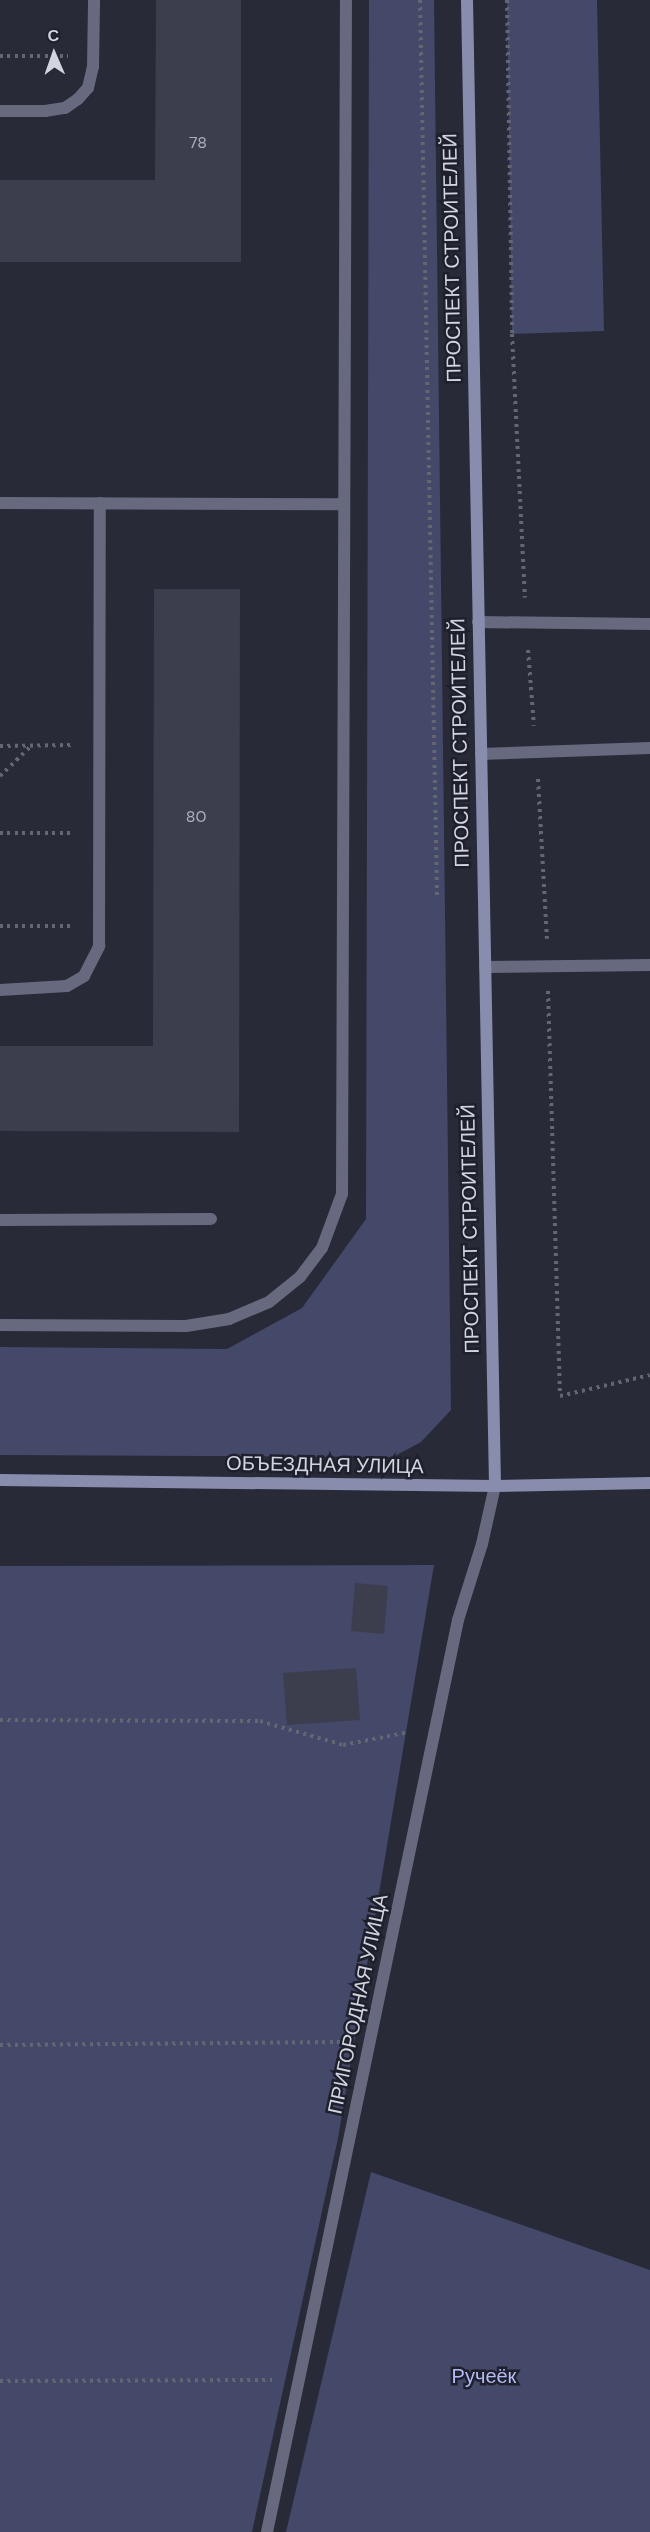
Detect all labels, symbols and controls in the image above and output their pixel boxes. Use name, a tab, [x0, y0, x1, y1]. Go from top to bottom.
north arrow	[24, 24, 84, 84]
text: С	[47, 25, 59, 46]
house number: 78	[189, 133, 207, 153]
street label: ПРОСПЕКТ СТРОИТЕЛЕЙ	[438, 133, 466, 383]
street label: ПРОСПЕКТ СТРОИТЕЛЕЙ	[446, 618, 474, 868]
house number: 80	[186, 807, 206, 827]
street label: ПРОСПЕКТ СТРОИТЕЛЕЙ	[456, 1104, 484, 1354]
street label: ОБЪЕЗДНАЯ УЛИЦА	[226, 1451, 424, 1479]
street label: ПРИГОРОДНАЯ УЛИЦА	[323, 1892, 393, 2116]
park label: Ручеёк	[452, 2364, 516, 2388]

